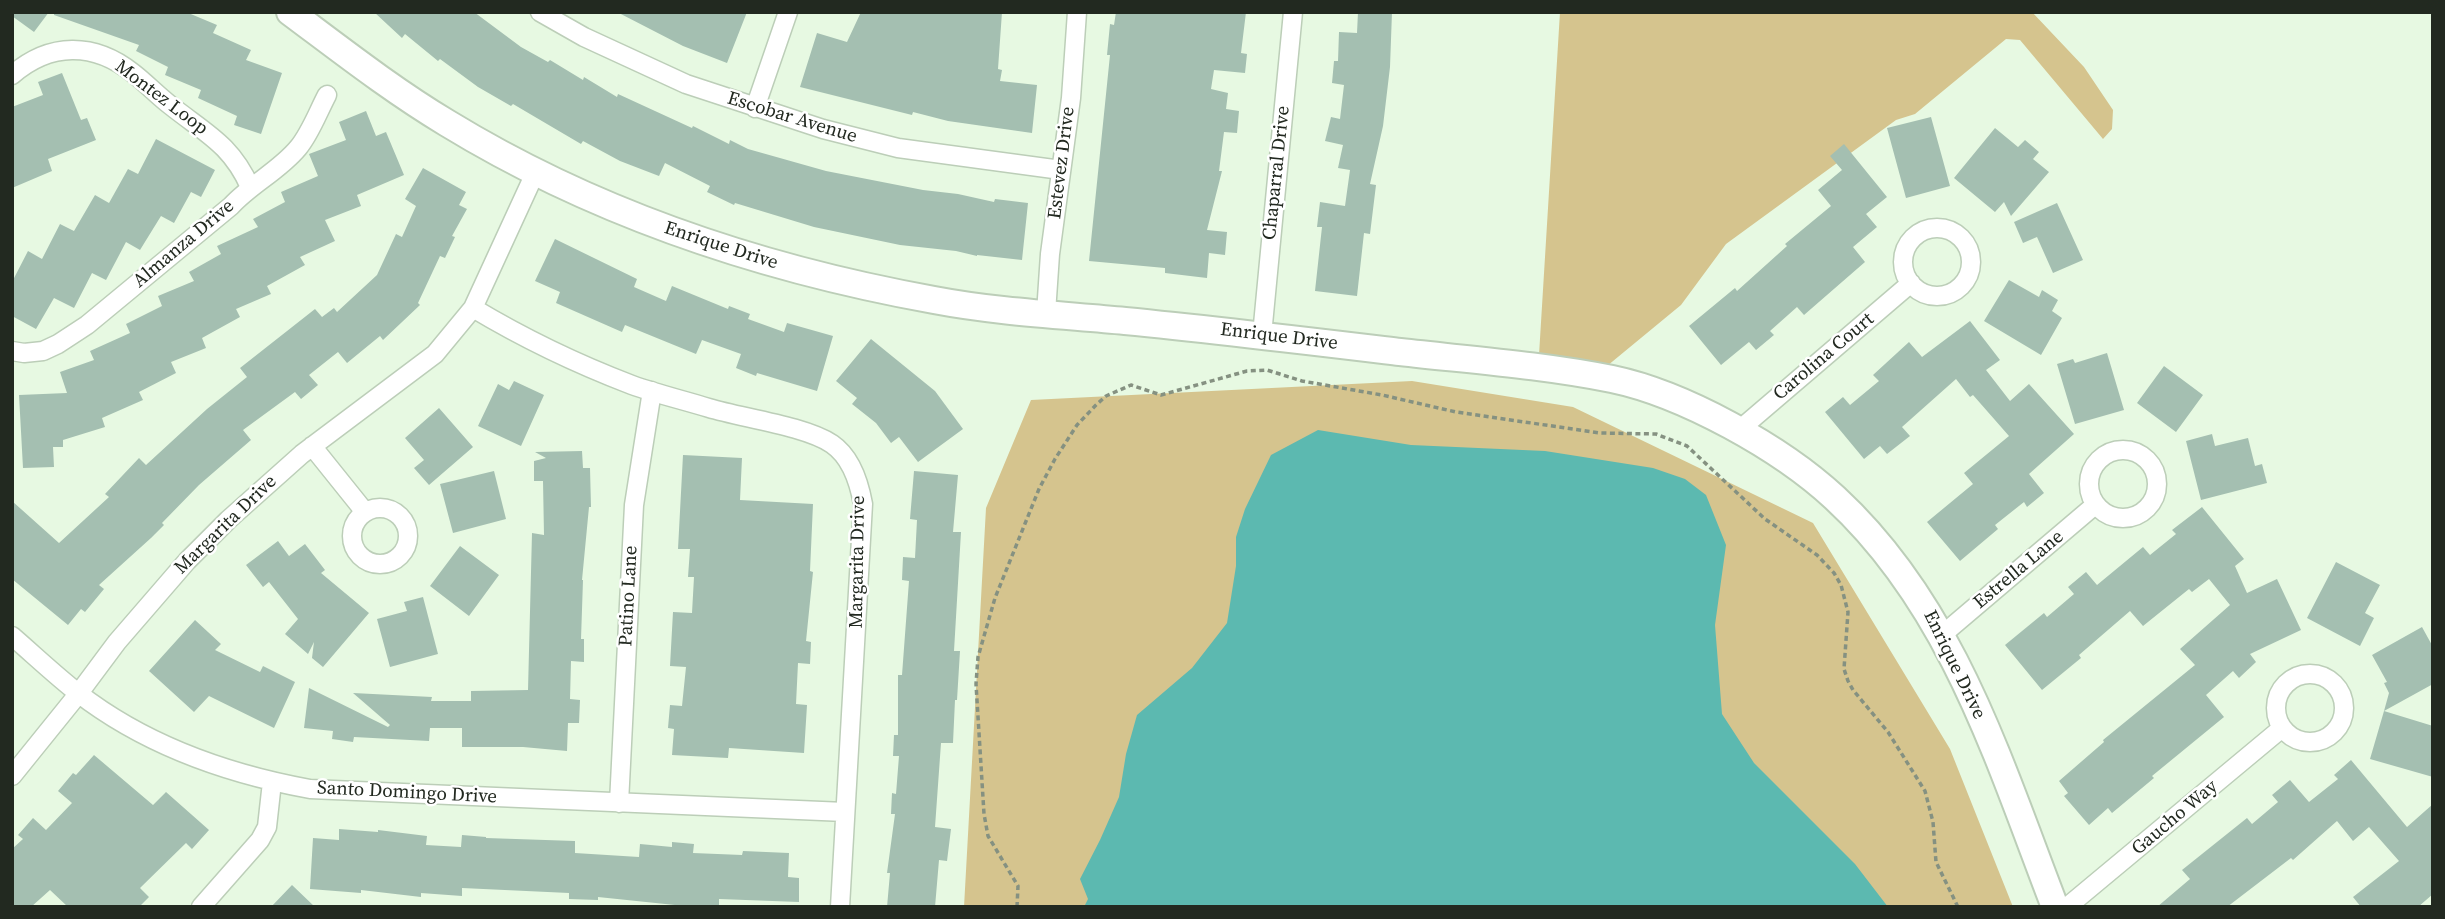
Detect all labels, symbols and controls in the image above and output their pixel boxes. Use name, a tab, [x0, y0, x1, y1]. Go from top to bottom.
street label: Montez Loop	[110, 56, 212, 140]
street label: Escobar Avenue	[724, 87, 860, 149]
street label: Estevez Drive	[1044, 105, 1080, 221]
street label: Chaparral Drive	[1259, 105, 1295, 241]
street label: Almanza Drive	[129, 195, 239, 293]
street label: Enrique Drive	[661, 217, 781, 275]
street label: Carolina Court	[1769, 308, 1879, 406]
street label: Enrique Drive	[1219, 318, 1339, 356]
street label: Margarita Drive	[170, 471, 282, 579]
street label: Margarita Drive	[845, 495, 871, 629]
street label: Estrella Lane	[1969, 526, 2069, 614]
street label: Patino Lane	[615, 545, 643, 647]
street label: Enrique Drive	[1918, 607, 1990, 723]
street label: Gaucho Way	[2127, 776, 2223, 860]
street label: Santo Domingo Drive	[316, 777, 498, 809]

